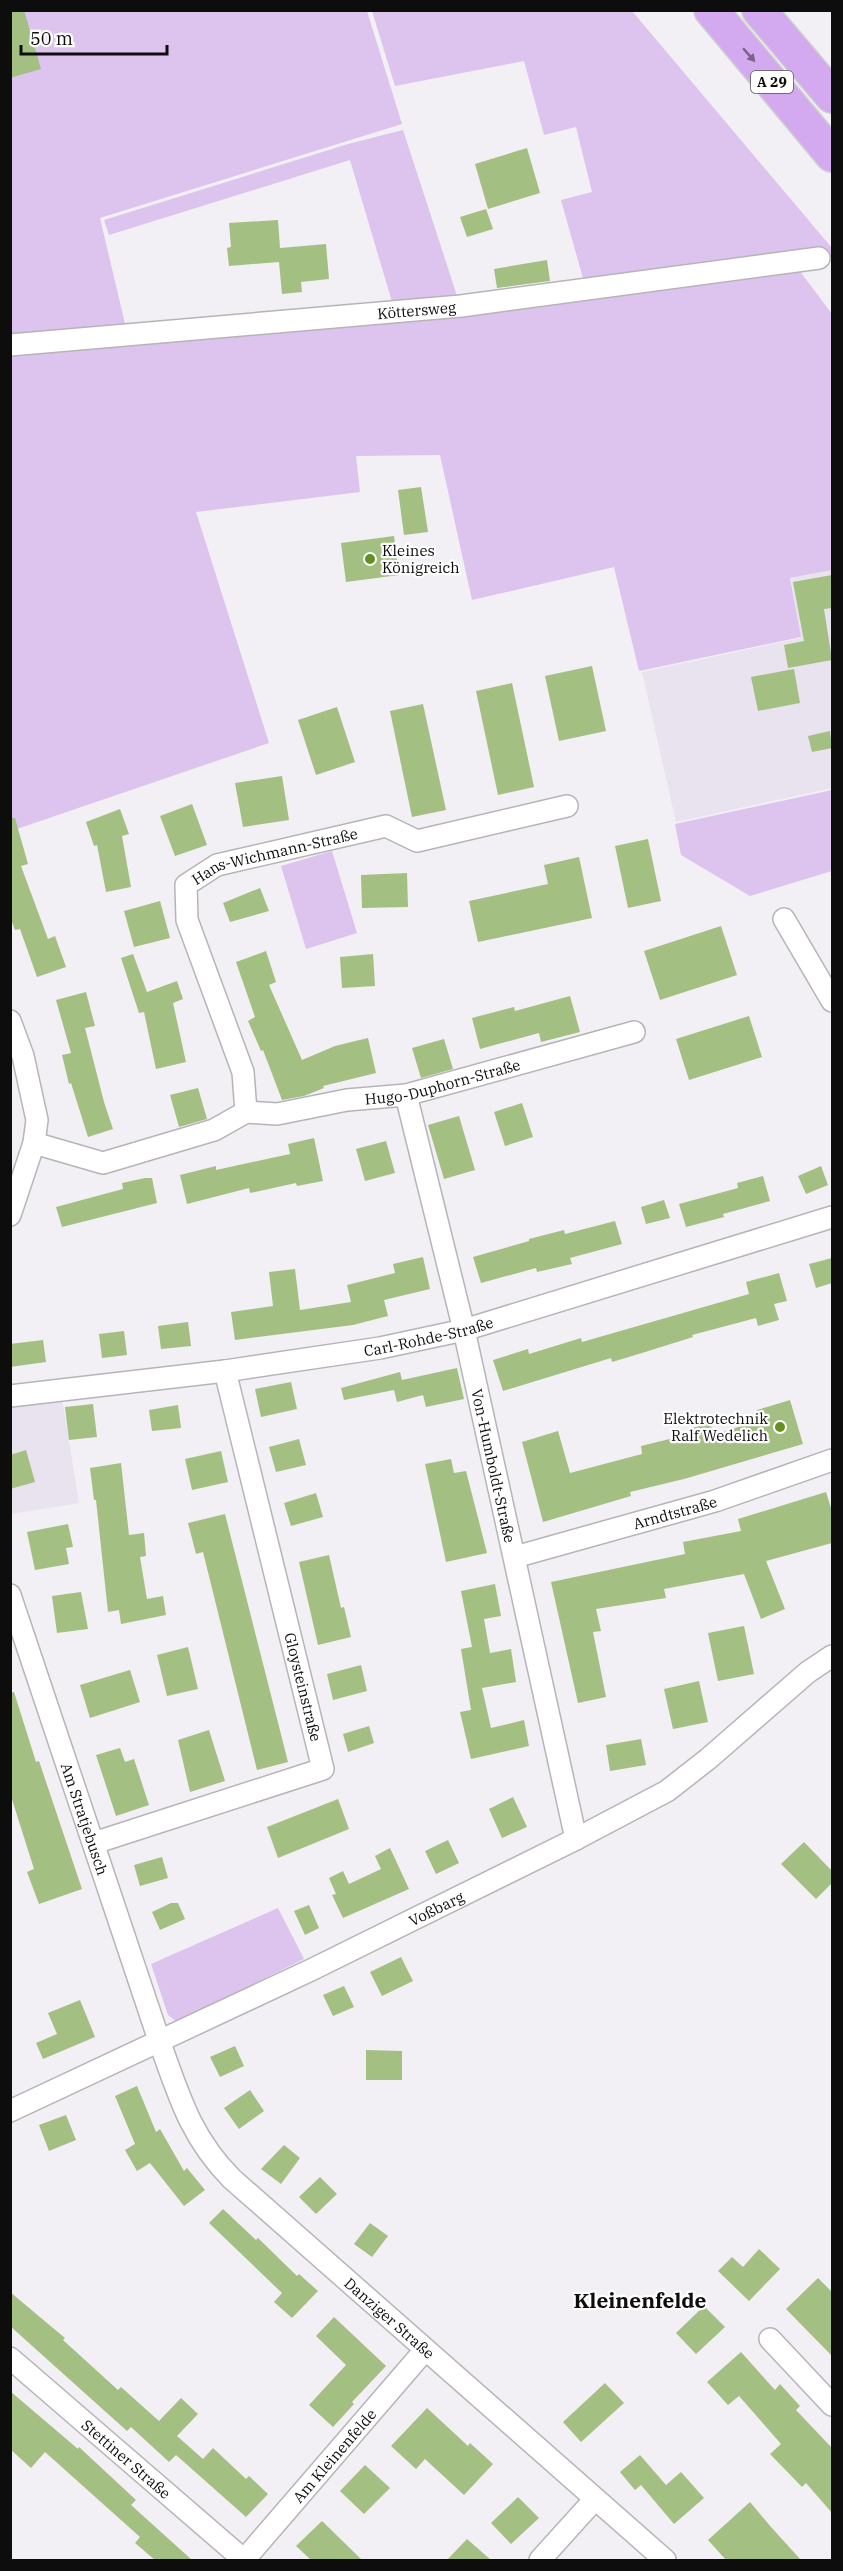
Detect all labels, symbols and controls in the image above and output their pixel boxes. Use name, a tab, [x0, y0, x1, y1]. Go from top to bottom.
scale bar	[21, 18, 166, 56]
text: 50 m	[30, 27, 73, 50]
one-way arrow	[742, 47, 755, 62]
road number: A 29	[751, 71, 793, 93]
street label: Köttersweg	[376, 297, 457, 323]
place label: Kleines Königreich	[382, 541, 460, 577]
marker: Kleines Königreich	[363, 552, 377, 566]
street label: Hans-Wichmann-Straße	[188, 823, 359, 888]
street label: Hugo-Duphorn-Straße	[364, 1054, 522, 1108]
street label: Carl-Rohde-Straße	[363, 1312, 495, 1360]
street label: Von-Humboldt-Straße	[468, 1387, 520, 1544]
place label: Elektrotechnik Ralf Wedelich	[663, 1409, 768, 1445]
marker: Elektrotechnik Ralf Wedelich	[773, 1420, 787, 1434]
street label: Arndtstraße	[631, 1491, 719, 1533]
street label: Gloysteinstraße	[280, 1631, 326, 1743]
street label: Am Stratjebusch	[57, 1760, 113, 1878]
street label: Voßbarg	[405, 1886, 467, 1930]
street label: Danziger Straße	[341, 2273, 439, 2362]
district label: Kleinenfelde	[574, 2286, 707, 2314]
street label: Am Kleinenfelde	[288, 2405, 380, 2506]
street label: Stettiner Straße	[78, 2415, 175, 2502]

